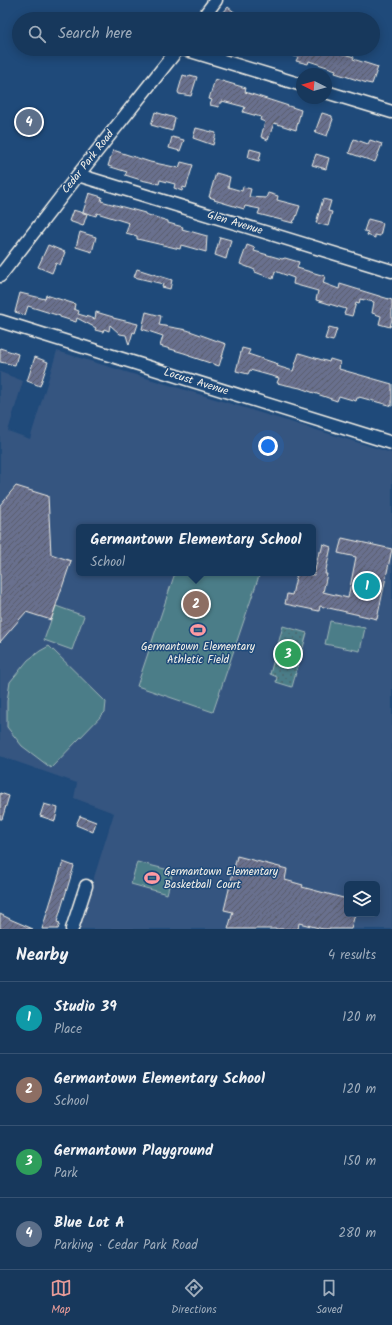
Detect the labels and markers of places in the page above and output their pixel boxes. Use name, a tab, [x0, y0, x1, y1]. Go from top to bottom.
pin: 4	[16, 107, 42, 137]
pin: 1	[354, 571, 380, 601]
pin: 2	[183, 589, 209, 619]
sports icon: Germantown Elementary Athletic Field	[189, 621, 207, 639]
place label: Germantown Elementary Athletic Field	[141, 638, 256, 669]
pin: 3	[275, 639, 301, 669]
place label: Germantown Elementary Basketball Court	[164, 863, 279, 894]
sports icon: Germantown Elementary Basketball Court	[143, 869, 161, 887]

